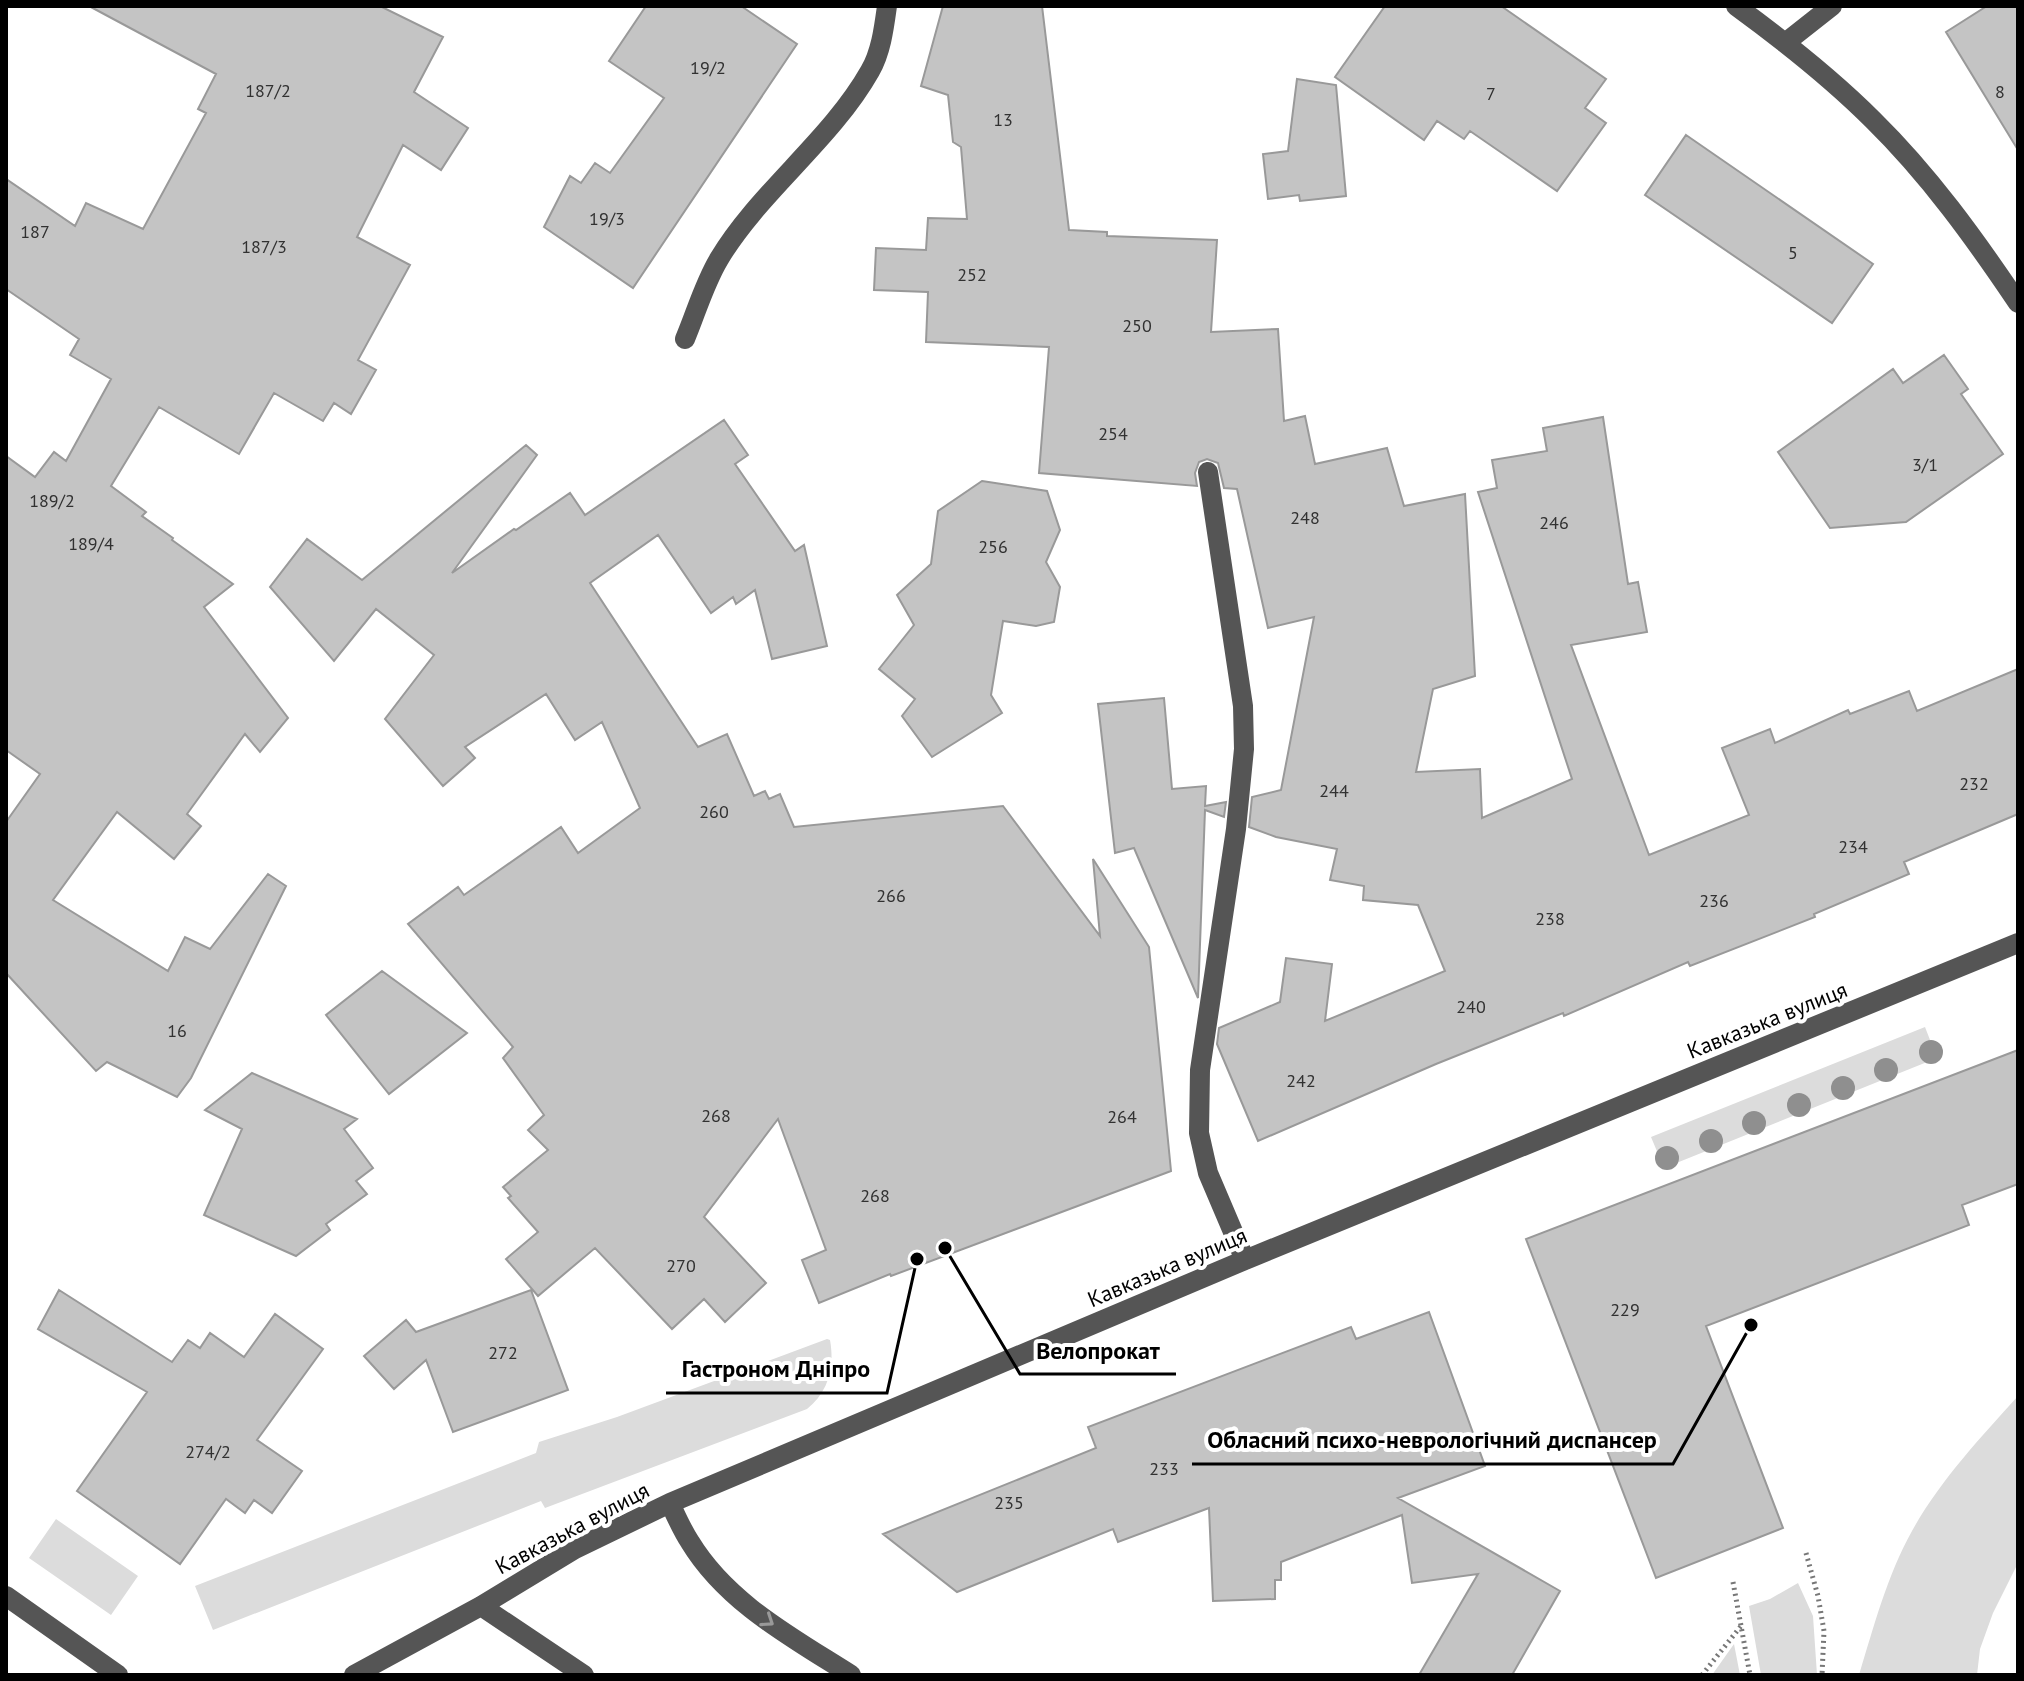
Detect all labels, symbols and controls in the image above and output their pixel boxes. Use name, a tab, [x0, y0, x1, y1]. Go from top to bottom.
house number: 19/2	[690, 56, 726, 79]
house number: 187/2	[245, 79, 291, 102]
house number: 8	[1995, 80, 2005, 103]
house number: 7	[1486, 82, 1496, 105]
house number: 13	[993, 108, 1013, 131]
house number: 19/3	[589, 207, 625, 230]
house number: 187	[20, 220, 50, 243]
house number: 187/3	[241, 235, 287, 258]
house number: 5	[1788, 241, 1798, 264]
house number: 252	[957, 263, 987, 286]
house number: 250	[1122, 314, 1152, 337]
house number: 254	[1098, 422, 1128, 445]
house number: 3/1	[1912, 453, 1938, 476]
house number: 189/2	[29, 489, 75, 512]
house number: 248	[1290, 506, 1320, 529]
house number: 246	[1539, 511, 1569, 534]
house number: 189/4	[68, 532, 114, 555]
house number: 256	[978, 535, 1008, 558]
house number: 232	[1959, 772, 1989, 795]
house number: 244	[1319, 779, 1349, 802]
house number: 260	[699, 800, 729, 823]
house number: 234	[1838, 835, 1868, 858]
house number: 266	[876, 884, 906, 907]
house number: 236	[1699, 889, 1729, 912]
house number: 238	[1535, 907, 1565, 930]
street label: Кавказька вулиця	[1683, 975, 1851, 1065]
house number: 240	[1456, 995, 1486, 1018]
house number: 16	[167, 1019, 187, 1042]
house number: 242	[1286, 1069, 1316, 1092]
house number: 268	[701, 1104, 731, 1127]
house number: 264	[1107, 1105, 1137, 1128]
house number: 268	[860, 1184, 890, 1207]
street label: Кавказька вулиця	[1083, 1221, 1251, 1313]
house number: 270	[666, 1254, 696, 1277]
house number: 229	[1610, 1298, 1640, 1321]
callout: Велопрокат	[1020, 1326, 1176, 1374]
text: Велопрокат	[1036, 1335, 1161, 1366]
house number: 272	[488, 1341, 518, 1364]
callout: Гастроном Дніпро	[666, 1345, 887, 1393]
text: Гастроном Дніпро	[682, 1353, 870, 1384]
callout: Обласний психо-неврологічний диспансер	[1192, 1416, 1673, 1464]
text: Обласний психо-неврологічний диспансер	[1207, 1424, 1657, 1455]
house number: 274/2	[185, 1440, 231, 1463]
house number: 233	[1149, 1457, 1179, 1480]
street label: Кавказька вулиця	[490, 1476, 654, 1580]
house number: 235	[994, 1491, 1024, 1514]
one-way arrow	[759, 1611, 773, 1626]

